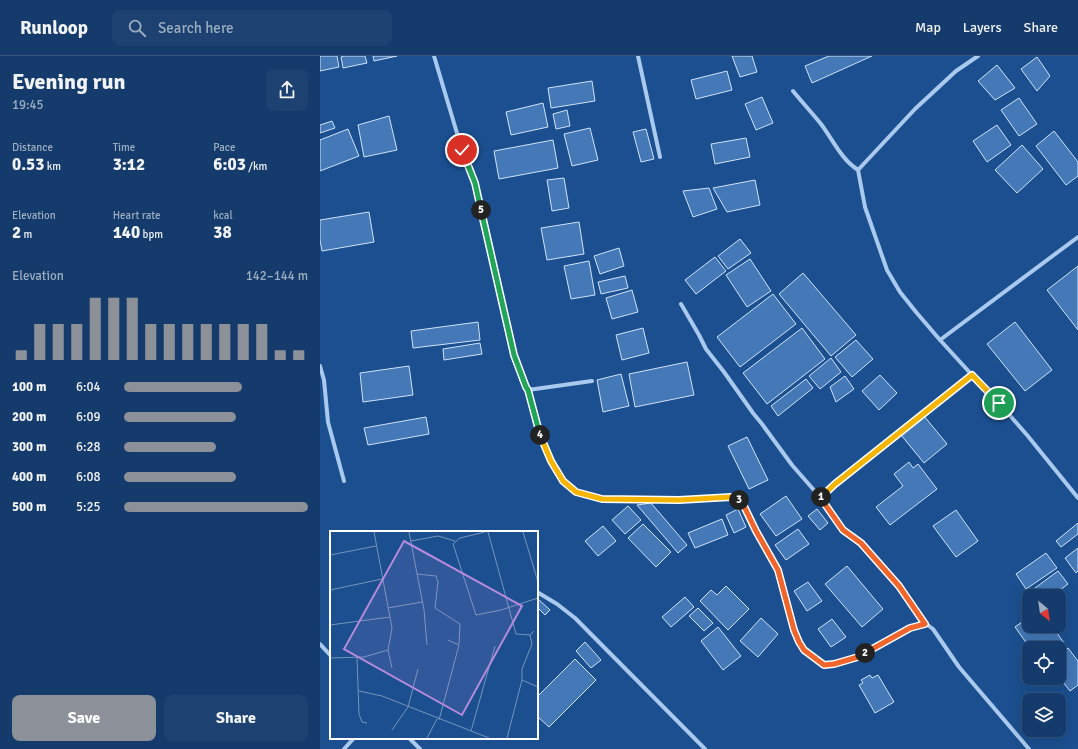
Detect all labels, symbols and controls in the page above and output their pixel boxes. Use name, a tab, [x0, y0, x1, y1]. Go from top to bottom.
search box	[112, 10, 392, 46]
text: Runloop	[20, 16, 88, 40]
icon: search	[126, 17, 148, 39]
text: Search here	[158, 19, 234, 37]
text: Map	[915, 19, 941, 36]
text: Layers	[963, 19, 1002, 36]
text: Share	[1024, 19, 1058, 36]
text: Evening run	[12, 68, 126, 95]
button: share	[266, 69, 308, 111]
text: 19:45	[12, 97, 44, 113]
pin	[445, 133, 479, 167]
icon: check	[451, 139, 473, 161]
text: Distance	[12, 141, 53, 154]
text: Time	[113, 141, 135, 154]
text: Pace	[213, 141, 236, 154]
text: 0.53	[12, 154, 44, 175]
text: 3:12	[113, 154, 145, 175]
text: 6:03	[213, 154, 246, 175]
text: km	[44, 160, 61, 173]
text: /km	[246, 160, 267, 173]
pin: 5	[471, 200, 491, 220]
text: 5	[478, 203, 484, 216]
text: Elevation	[12, 209, 56, 222]
text: Heart rate	[113, 209, 160, 222]
text: kcal	[213, 209, 233, 222]
text: 2	[12, 222, 21, 243]
text: 140	[113, 222, 140, 243]
text: 38	[213, 222, 232, 243]
text: m	[21, 228, 32, 241]
text: bpm	[140, 228, 163, 241]
text: Elevation	[12, 268, 64, 284]
text: 142–144 m	[246, 268, 308, 284]
text: 100 m	[12, 379, 46, 395]
text: 6:04	[76, 379, 101, 395]
pin	[982, 386, 1016, 420]
icon: arrive	[988, 392, 1010, 414]
text: 200 m	[12, 409, 46, 425]
text: 6:09	[76, 409, 101, 425]
pin: 4	[530, 425, 550, 445]
text: 4	[537, 428, 543, 441]
text: 300 m	[12, 439, 46, 455]
text: 6:28	[76, 439, 101, 455]
text: 400 m	[12, 469, 46, 485]
text: 6:08	[76, 469, 101, 485]
pin: 1	[811, 487, 831, 507]
pin: 3	[729, 490, 749, 510]
text: 1	[818, 490, 824, 503]
text: 3	[736, 493, 742, 506]
text: 500 m	[12, 499, 46, 515]
text: 5:25	[76, 499, 101, 515]
inset map	[330, 531, 538, 739]
north arrow	[1022, 589, 1066, 633]
map controls	[1022, 589, 1066, 737]
button: locate	[1022, 641, 1066, 685]
pin: 2	[855, 643, 875, 663]
text: 2	[862, 646, 868, 659]
button: layers	[1022, 693, 1066, 737]
button: Save	[12, 695, 156, 741]
button: Share	[164, 695, 308, 741]

